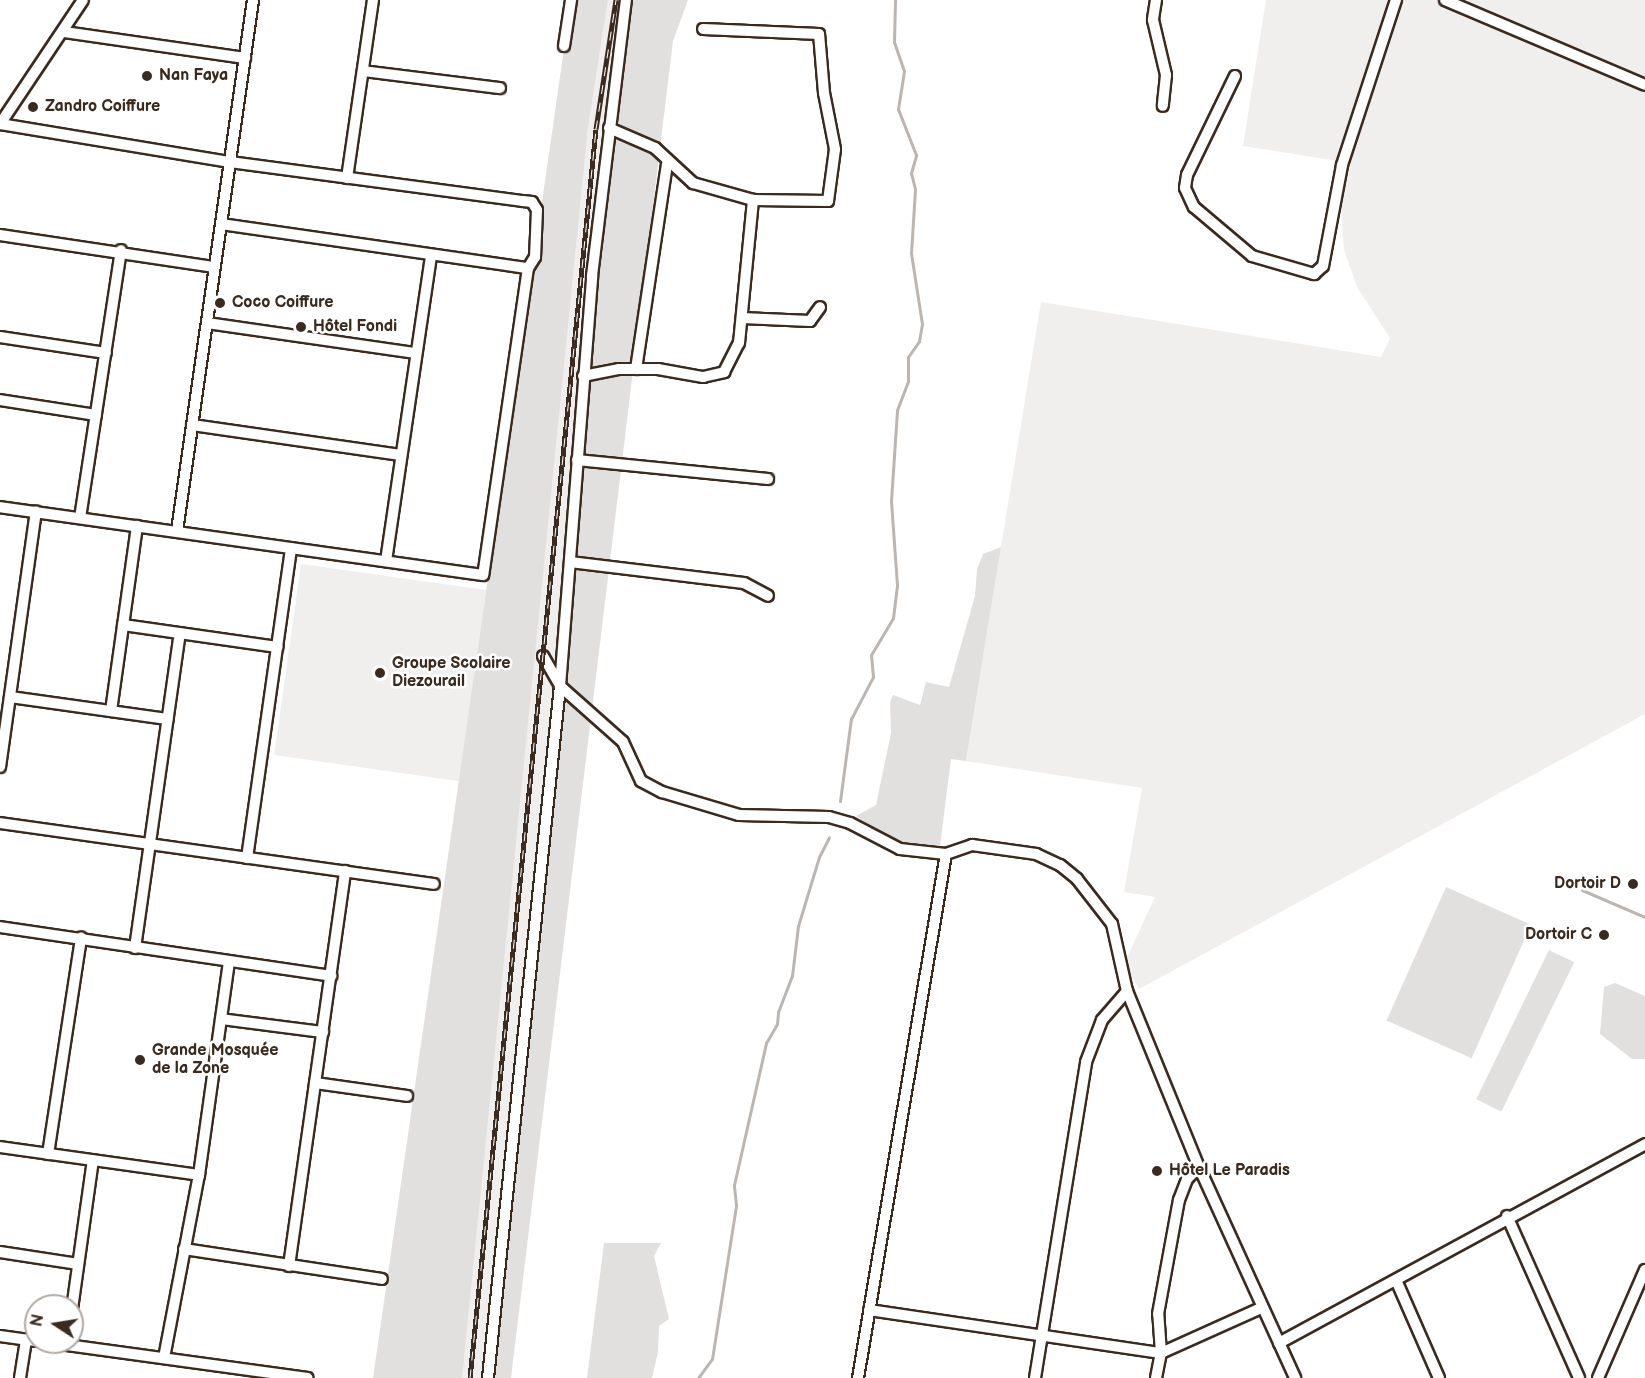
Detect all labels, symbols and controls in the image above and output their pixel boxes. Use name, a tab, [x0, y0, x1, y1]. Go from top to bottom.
place label: Nan Faya	[159, 66, 228, 86]
marker: Nan Faya	[140, 69, 154, 83]
place label: Zandro Coiffure	[45, 97, 160, 117]
marker: Zandro Coiffure	[26, 100, 40, 114]
place label: Coco Coiffure	[232, 293, 333, 313]
marker: Coco Coiffure	[213, 296, 227, 310]
place label: Hôtel Fondi	[313, 317, 397, 337]
marker: Hôtel Fondi	[294, 320, 308, 334]
place label: Groupe Scolaire Diezourail	[392, 654, 510, 692]
marker: Groupe Scolaire Diezourail	[373, 666, 387, 680]
place label: Dortoir D	[1554, 874, 1621, 894]
marker: Dortoir D	[1626, 877, 1640, 891]
place label: Dortoir C	[1525, 925, 1592, 945]
marker: Dortoir C	[1597, 928, 1611, 942]
place label: Grande Mosquée de la Zone	[152, 1041, 278, 1079]
marker: Grande Mosquée de la Zone	[133, 1053, 147, 1067]
place label: Hôtel Le Paradis	[1169, 1161, 1290, 1181]
marker: Hôtel Le Paradis	[1150, 1164, 1164, 1178]
north arrow	[24, 1294, 84, 1354]
text: N	[27, 1313, 48, 1328]

